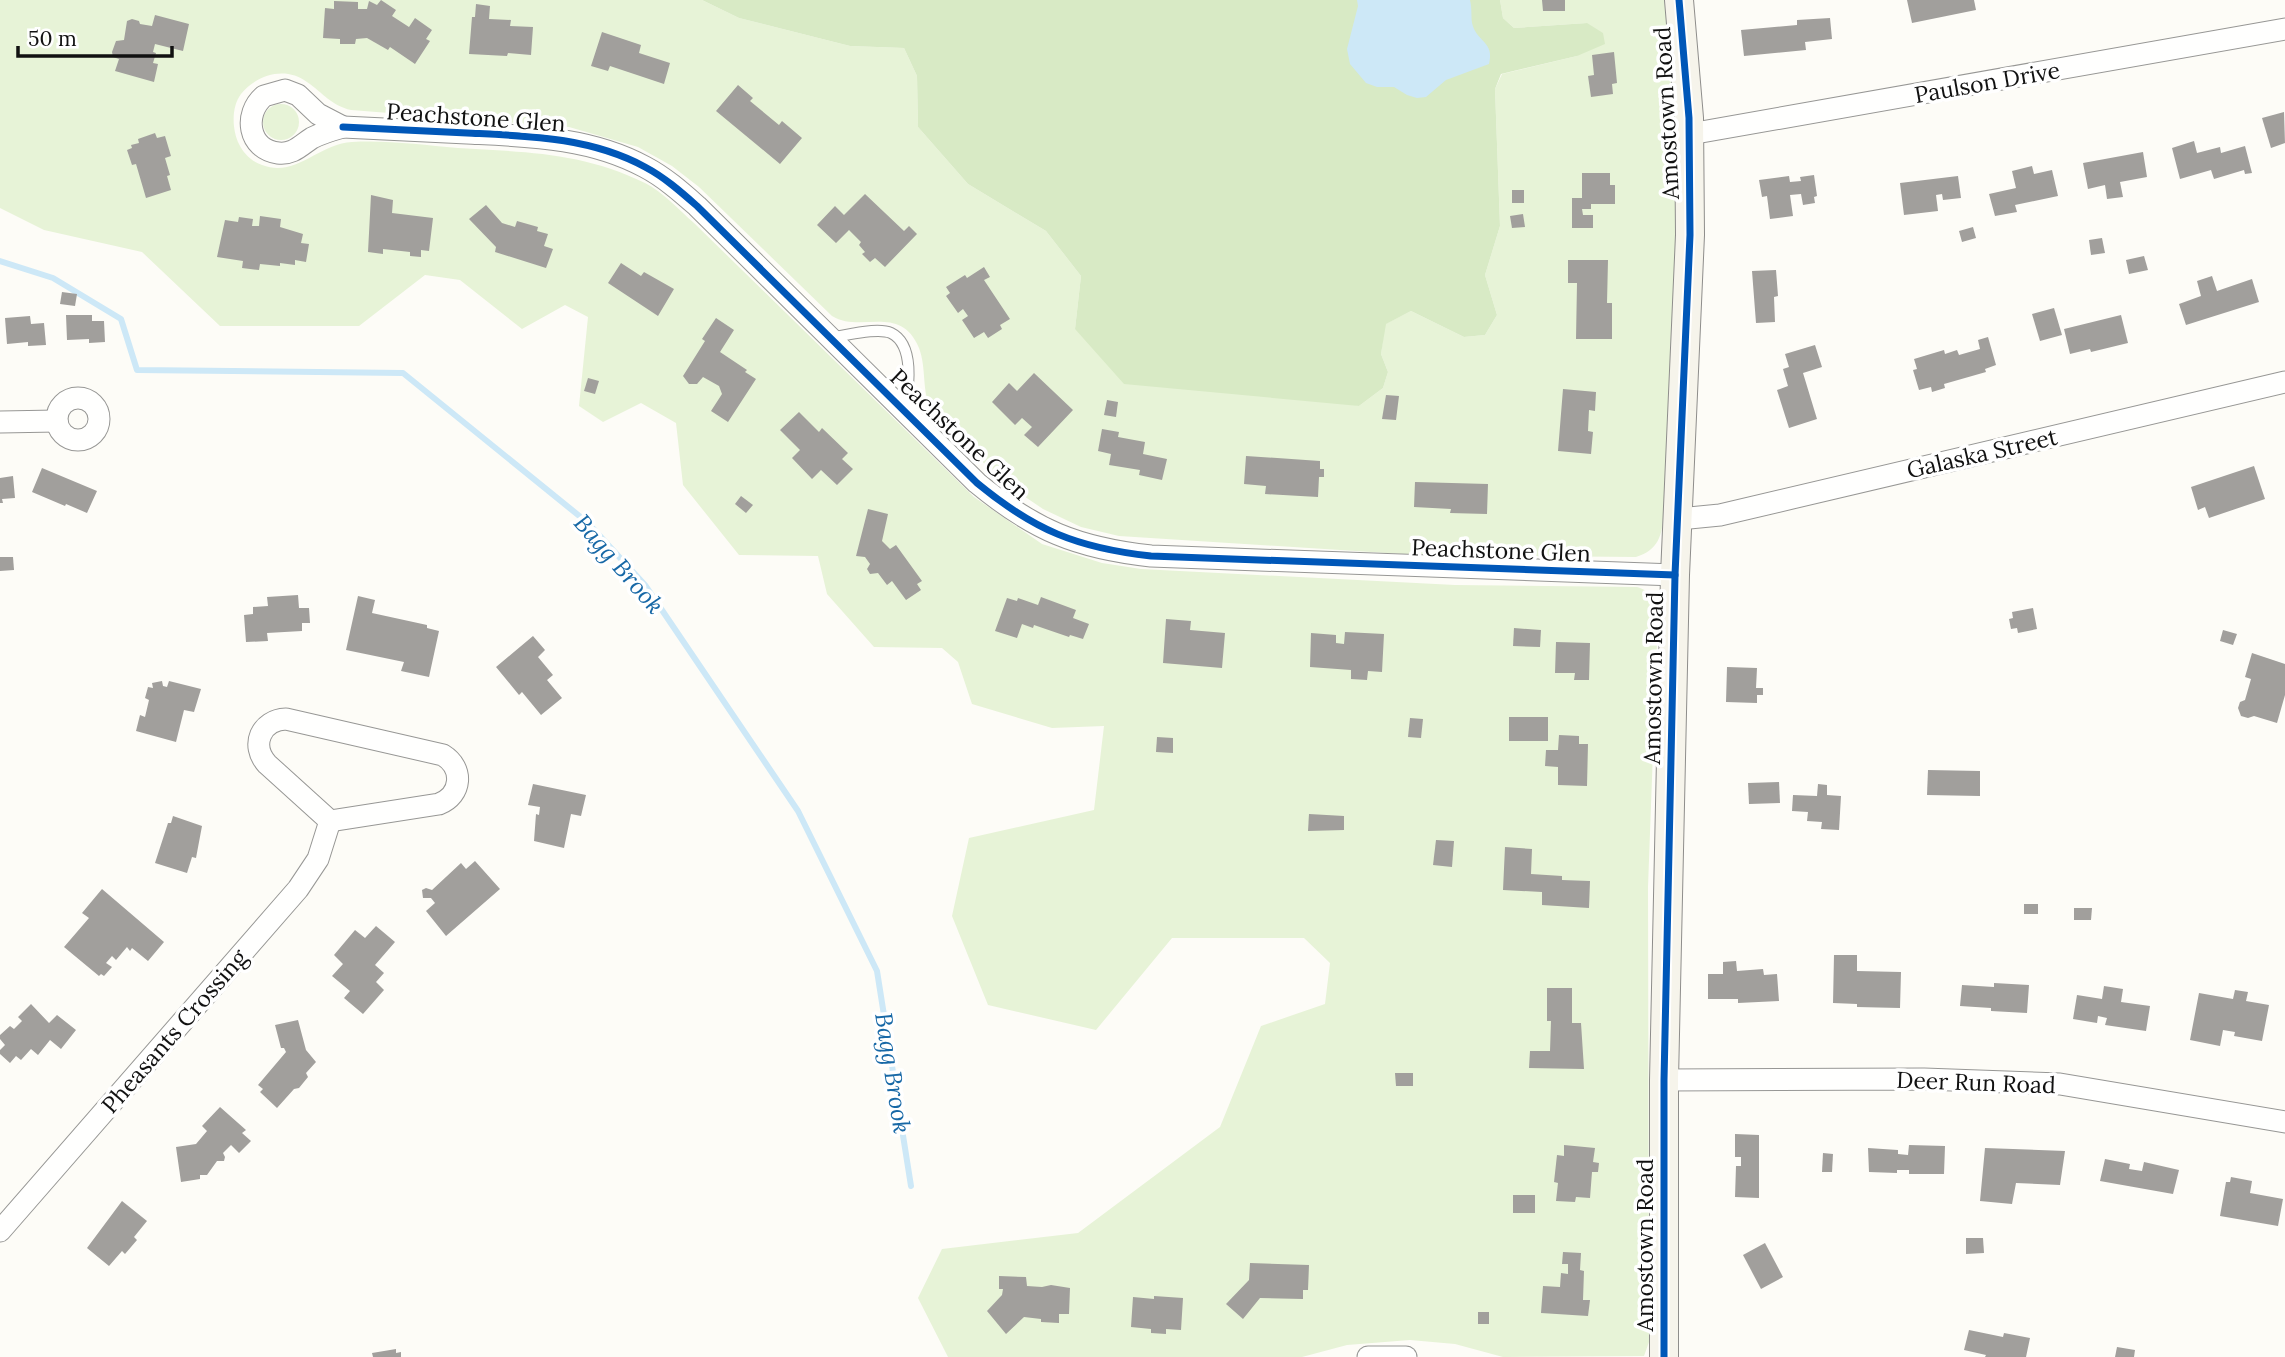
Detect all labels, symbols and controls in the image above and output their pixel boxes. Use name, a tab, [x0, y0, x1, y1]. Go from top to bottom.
scale bar	[18, 14, 172, 58]
text: 50 m	[28, 25, 77, 52]
street label: Amostown Road	[1647, 26, 1685, 201]
street label: Paulson Drive	[1912, 55, 2062, 109]
street label: Peachstone Glen	[385, 96, 567, 138]
street label: Peachstone Glen	[884, 362, 1036, 506]
street label: Galaska Street	[1904, 422, 2060, 484]
water label: Bagg Brook	[567, 508, 671, 620]
street label: Peachstone Glen	[1411, 532, 1591, 568]
street label: Amostown Road	[1637, 591, 1669, 766]
street label: Pheasants Crossing	[95, 942, 254, 1119]
water label: Bagg Brook	[868, 1010, 918, 1136]
street label: Deer Run Road	[1896, 1065, 2056, 1099]
street label: Amostown Road	[1630, 1158, 1659, 1332]

